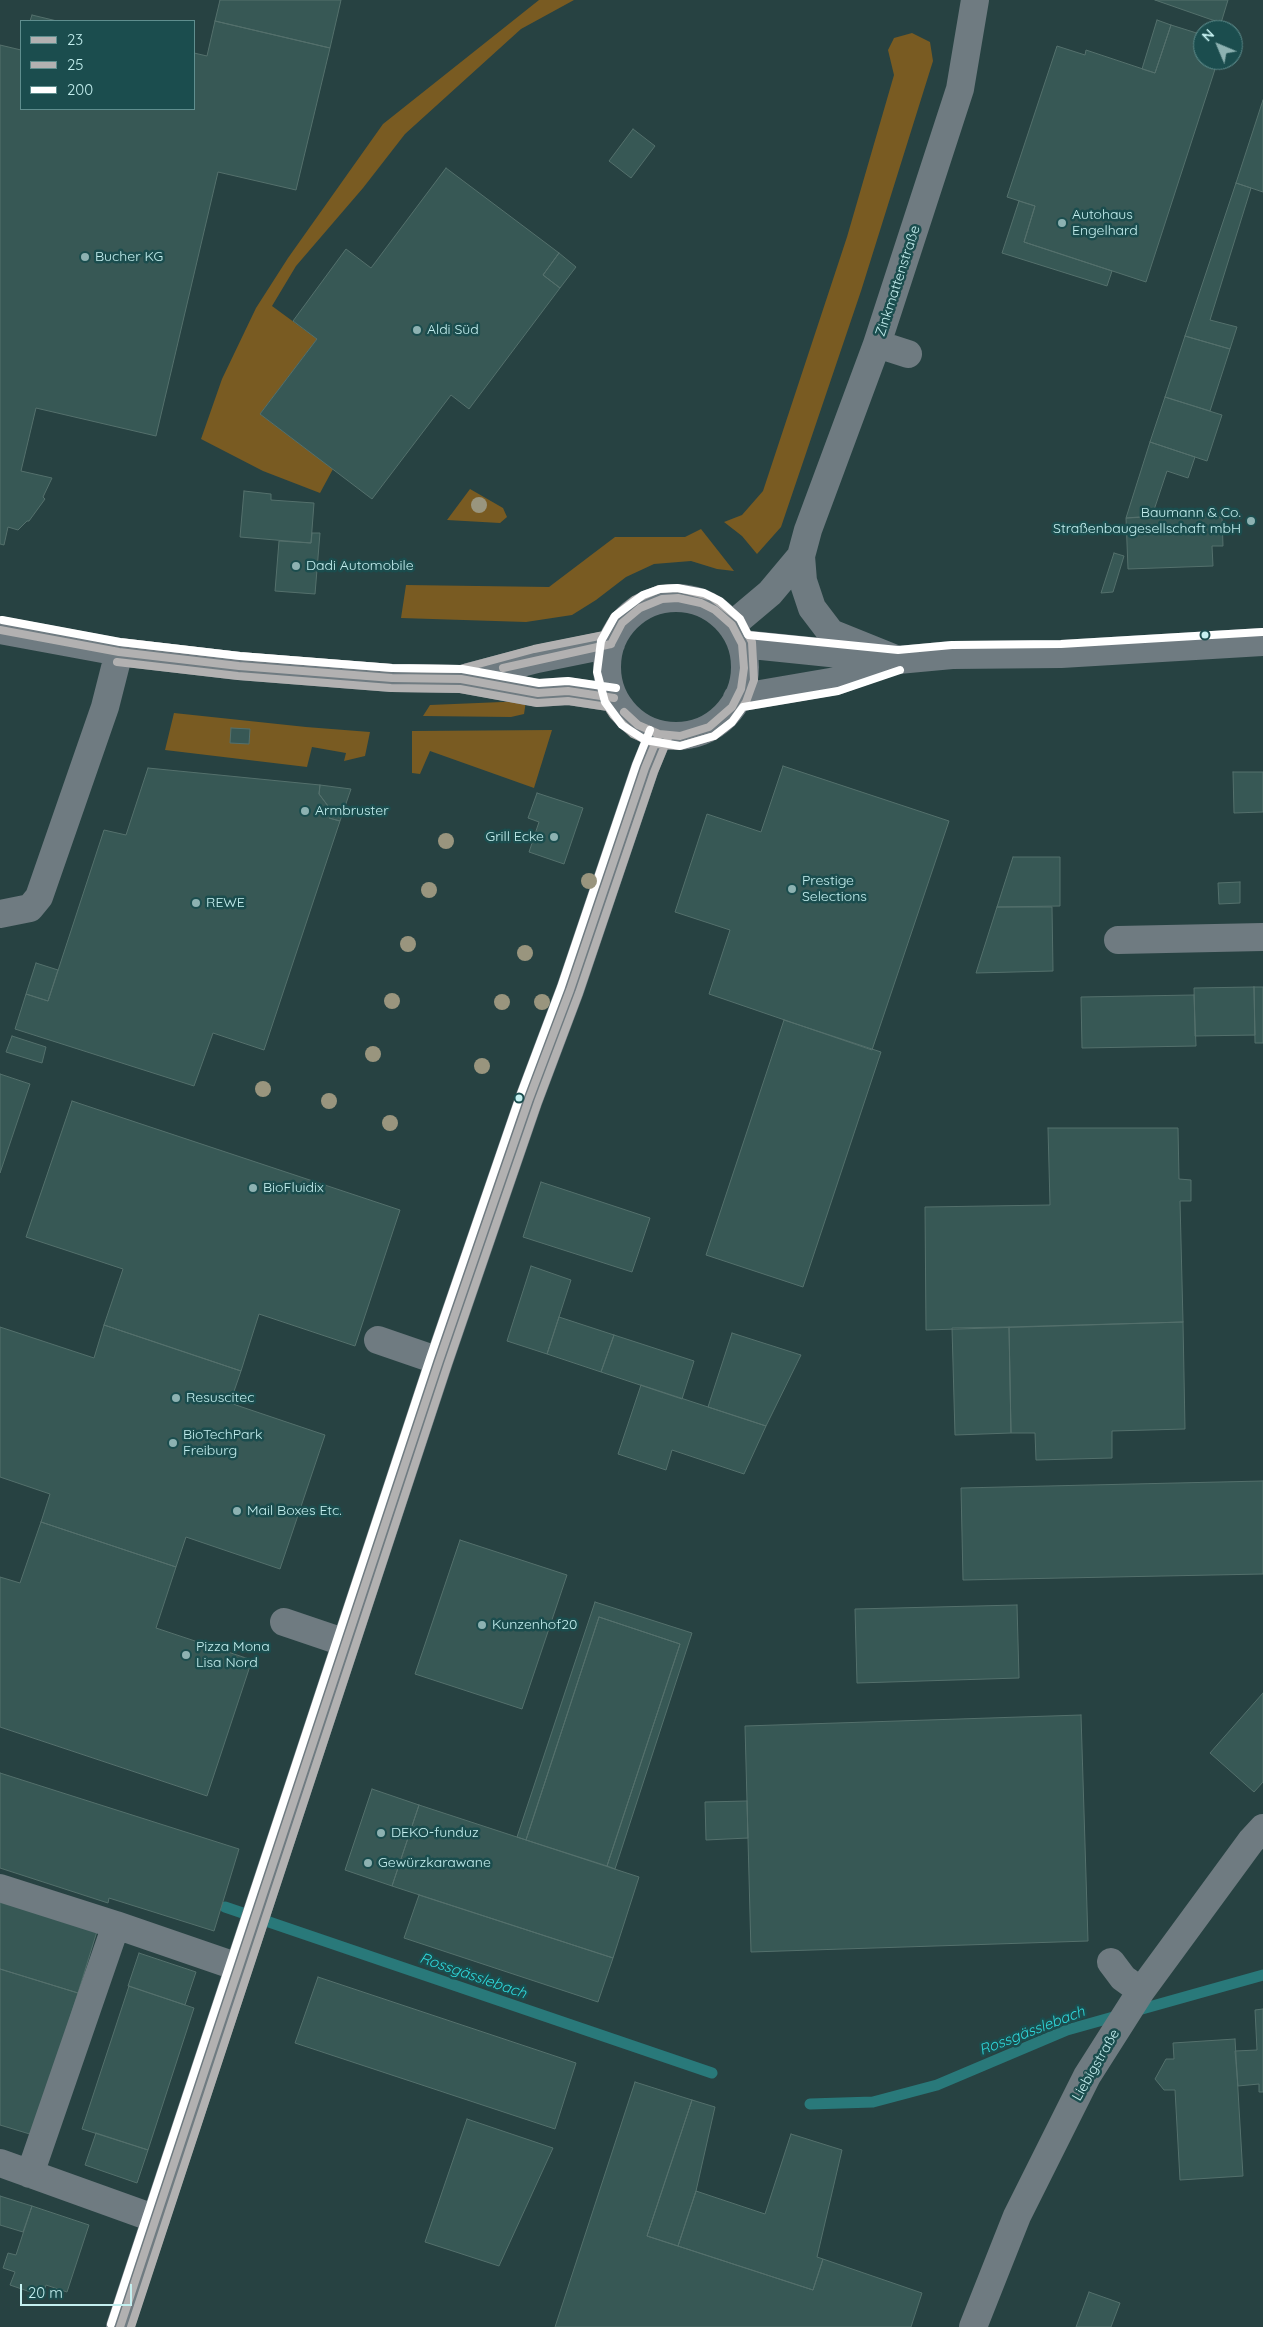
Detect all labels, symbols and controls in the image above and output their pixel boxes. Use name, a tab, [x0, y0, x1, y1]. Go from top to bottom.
legend	[20, 20, 195, 110]
north arrow	[1193, 20, 1243, 70]
text: N	[1198, 25, 1218, 45]
text: 23	[67, 30, 83, 49]
text: 25	[67, 55, 84, 74]
text: 200	[67, 80, 93, 99]
place label: Autohaus Engelhard	[1072, 207, 1138, 240]
marker: Autohaus Engelhard	[1056, 217, 1068, 229]
street label: Zinkmattenstraße	[872, 223, 924, 339]
place label: Bucher KG	[95, 249, 163, 265]
marker: Bucher KG	[79, 251, 91, 263]
place label: Aldi Süd	[427, 322, 479, 338]
marker: Aldi Süd	[411, 324, 423, 336]
place label: Baumann & Co. Straßenbaugesellschaft mbH	[1053, 505, 1241, 538]
marker: Baumann & Co. Straßenbaugesellschaft mbH	[1245, 515, 1257, 527]
place label: Dadi Automobile	[306, 558, 414, 574]
marker: Dadi Automobile	[290, 560, 302, 572]
unlabelled marker	[1200, 630, 1210, 640]
place label: Armbruster	[315, 803, 389, 819]
marker: Armbruster	[299, 805, 311, 817]
place label: Grill Ecke	[485, 829, 544, 845]
marker: Grill Ecke	[548, 831, 560, 843]
place label: Prestige Selections	[802, 873, 867, 906]
marker: Prestige Selections	[786, 883, 798, 895]
place label: REWE	[206, 895, 245, 911]
marker: REWE	[190, 897, 202, 909]
unlabelled marker	[514, 1093, 524, 1103]
place label: BioFluidix	[263, 1180, 324, 1196]
marker: BioFluidix	[247, 1182, 259, 1194]
place label: Resuscitec	[186, 1390, 254, 1406]
marker: Resuscitec	[170, 1392, 182, 1404]
place label: BioTechPark Freiburg	[183, 1427, 262, 1460]
marker: BioTechPark Freiburg	[167, 1437, 179, 1449]
place label: Mail Boxes Etc.	[247, 1503, 342, 1519]
marker: Mail Boxes Etc.	[231, 1505, 243, 1517]
place label: Kunzenhof20	[492, 1617, 577, 1633]
marker: Kunzenhof20	[476, 1619, 488, 1631]
place label: Pizza Mona Lisa Nord	[196, 1639, 270, 1671]
marker: Pizza Mona Lisa Nord	[180, 1649, 192, 1661]
place label: DEKO-funduz	[391, 1825, 479, 1841]
marker: DEKO-funduz	[375, 1827, 387, 1839]
place label: Gewürzkarawane	[378, 1855, 491, 1871]
marker: Gewürzkarawane	[362, 1857, 374, 1869]
water label: Rossgässlebach	[417, 1949, 529, 2003]
water label: Rossgässlebach	[977, 2003, 1087, 2059]
street label: Liebigstraße	[1069, 2026, 1123, 2104]
scale bar	[22, 2274, 135, 2306]
text: 20 m	[28, 2283, 63, 2302]

